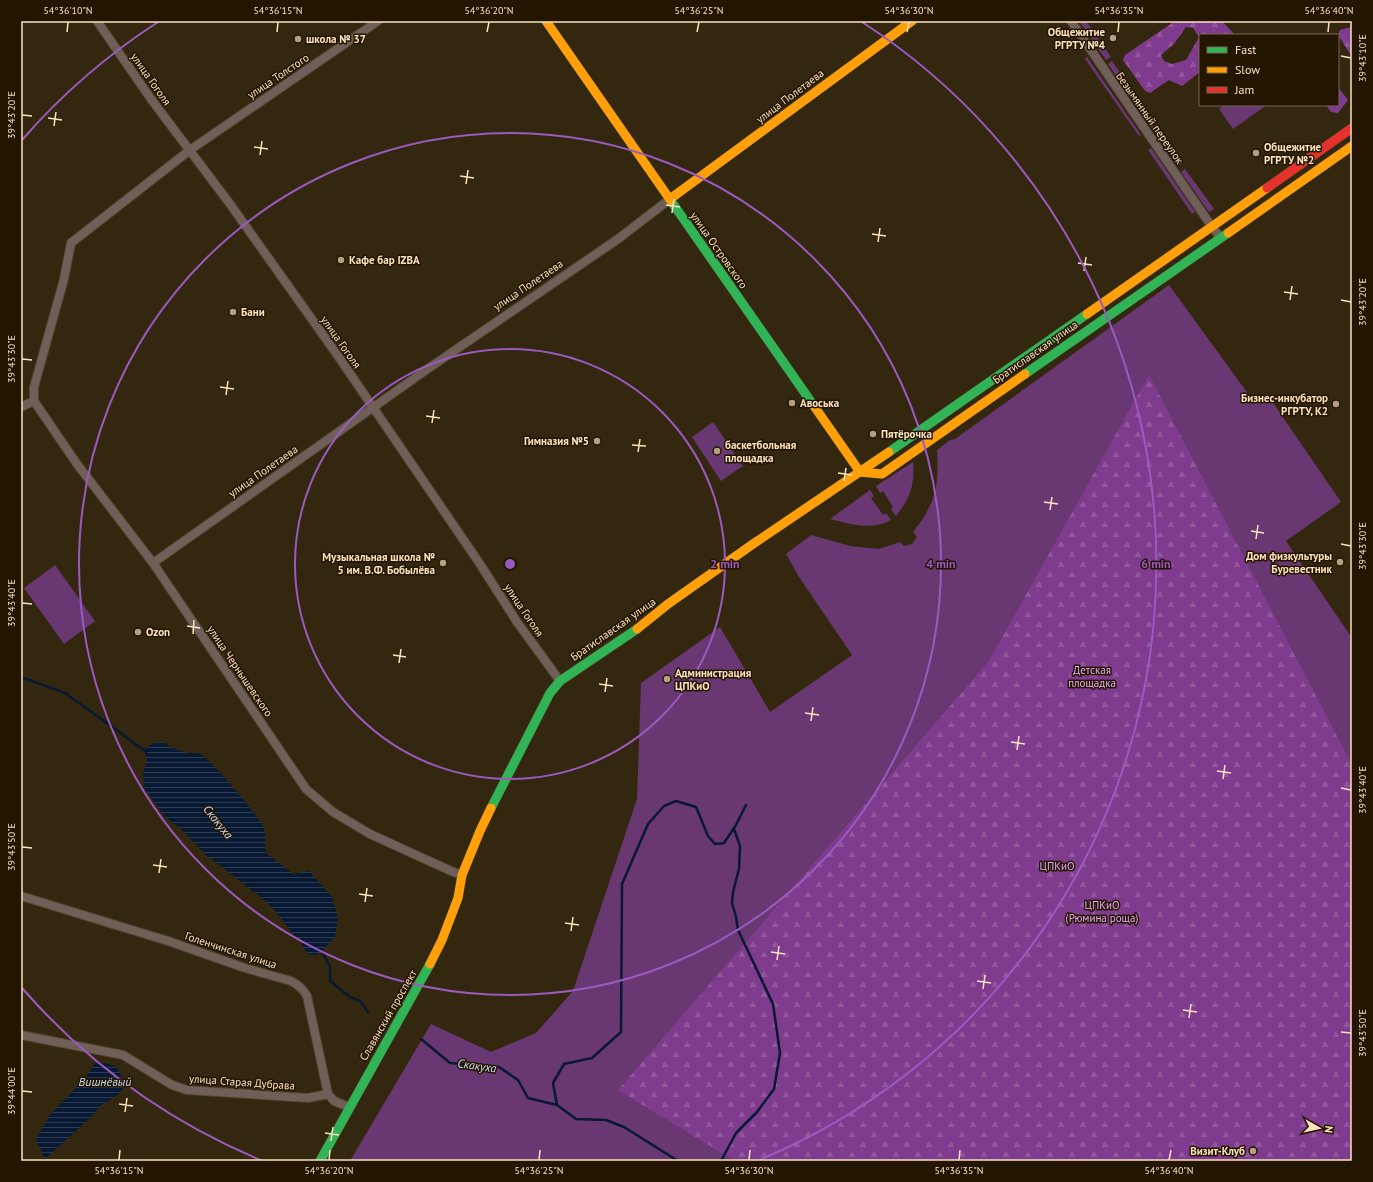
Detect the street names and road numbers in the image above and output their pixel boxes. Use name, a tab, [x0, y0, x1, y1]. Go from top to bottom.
street label: улица Гоголя	[128, 50, 174, 108]
street label: улица Толстого	[245, 50, 312, 102]
street label: улица Полетаева	[753, 66, 827, 126]
street label: Безымянный переулок	[1113, 69, 1187, 167]
street label: улица Островского	[687, 209, 751, 291]
street label: улица Полетаева	[490, 256, 566, 314]
street label: улица Гоголя	[318, 313, 364, 371]
street label: Братиславская улица	[990, 317, 1080, 387]
street label: улица Полетаева	[226, 442, 300, 500]
street label: улица Гоголя	[501, 581, 547, 639]
street label: Братиславская улица	[568, 594, 658, 664]
street label: улица Чернышевского	[204, 623, 276, 719]
street label: Голенчинская улица	[183, 929, 279, 971]
street label: Славянский проспект	[356, 967, 420, 1063]
street label: улица Старая Дубрава	[189, 1071, 295, 1093]

